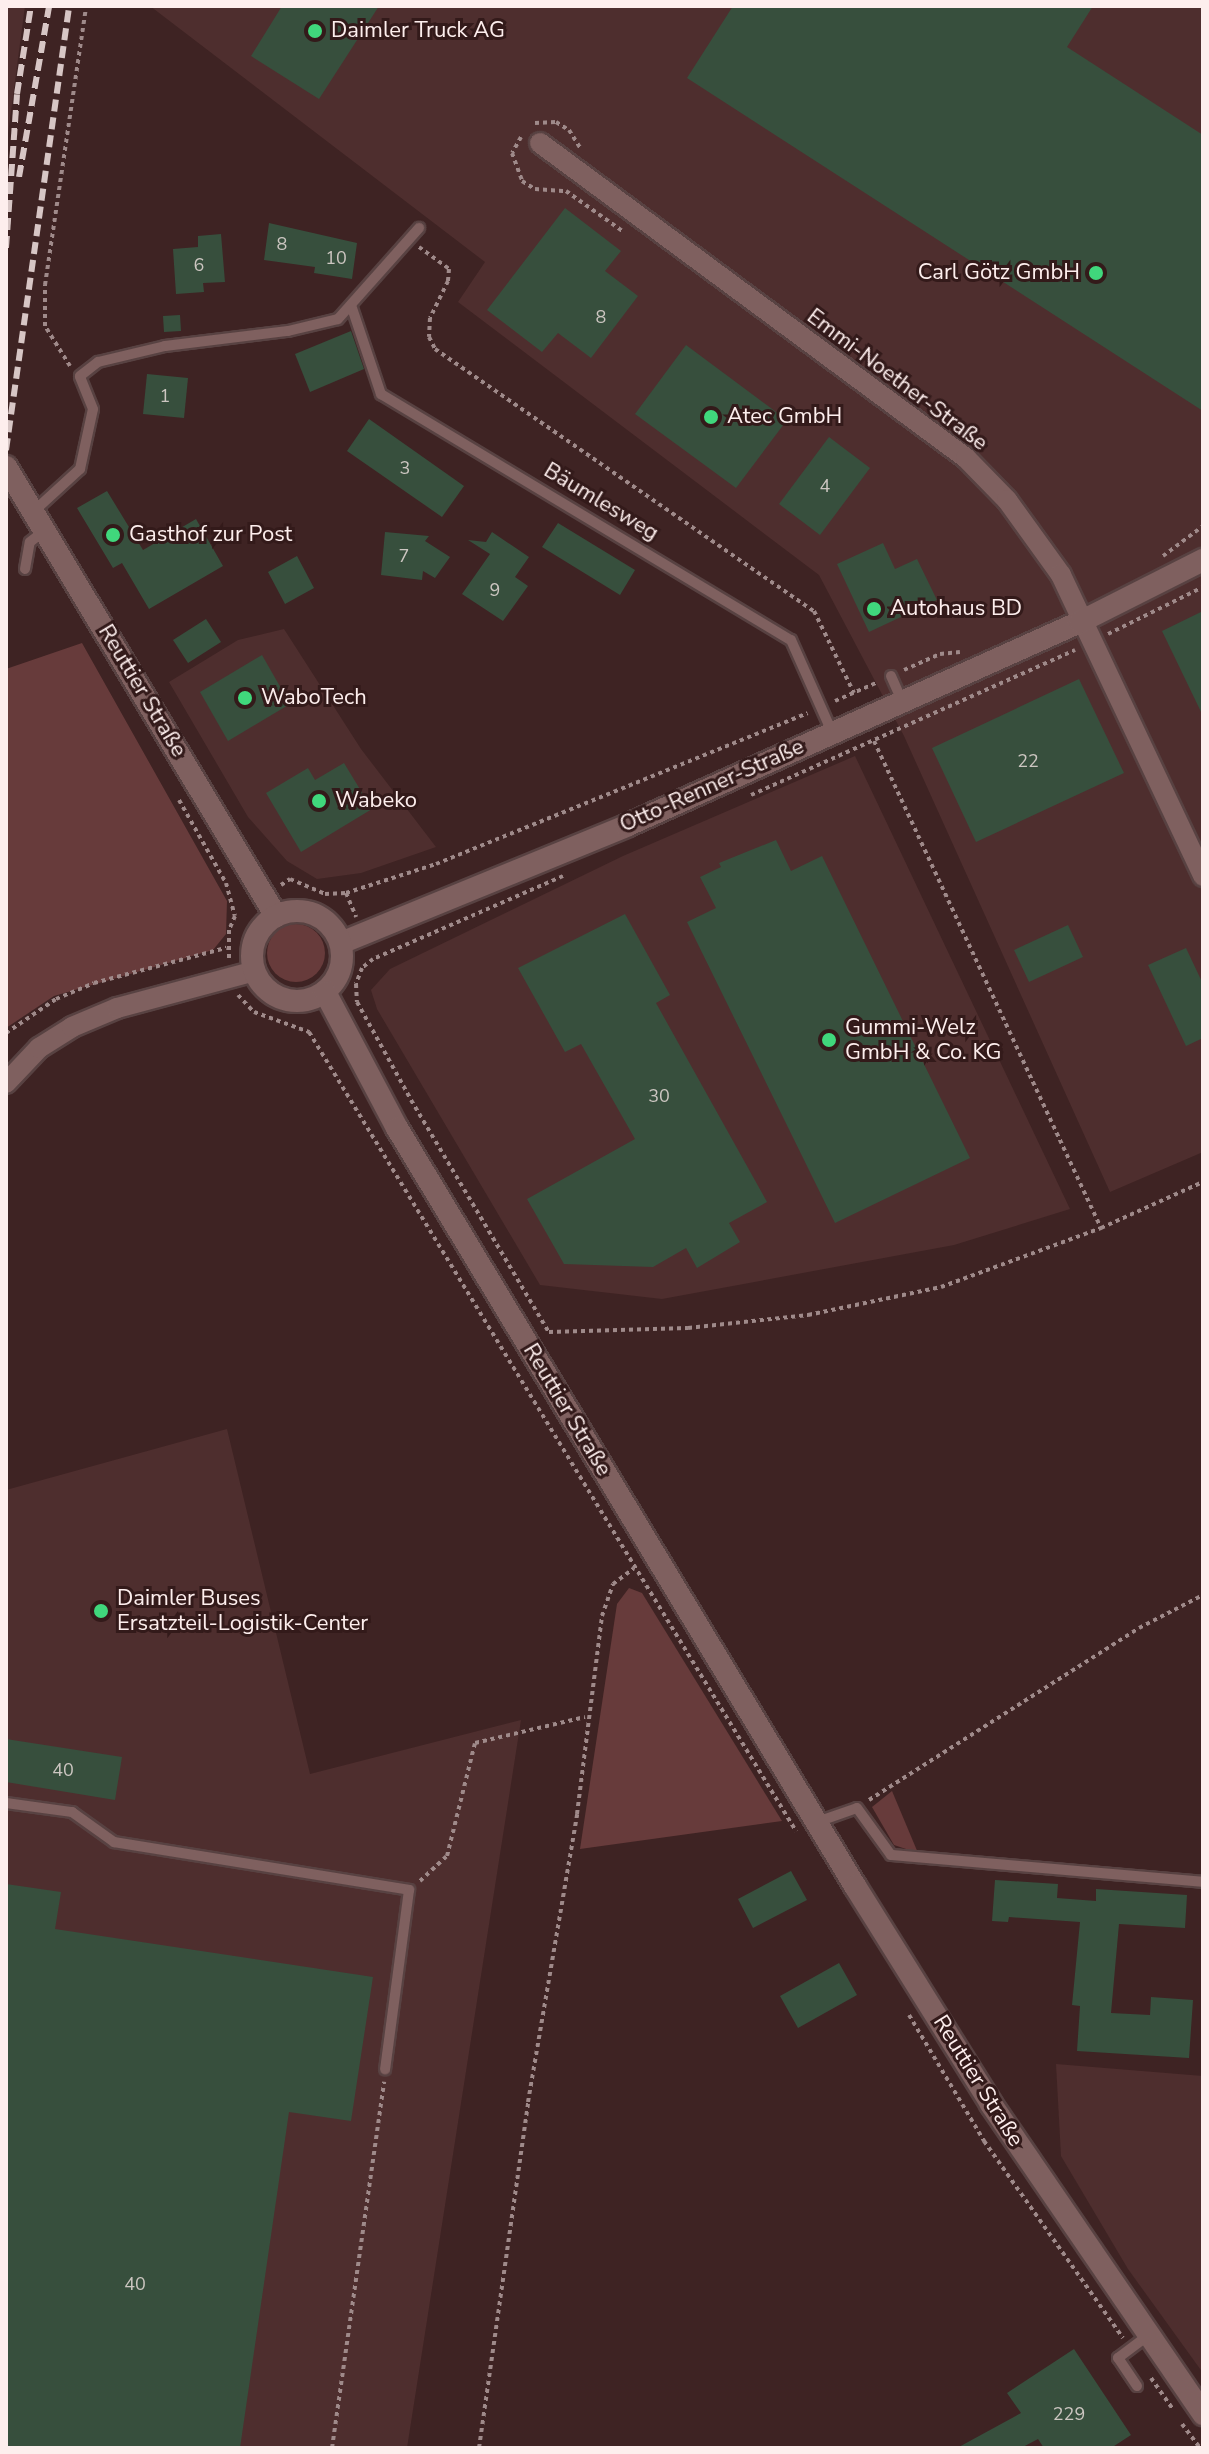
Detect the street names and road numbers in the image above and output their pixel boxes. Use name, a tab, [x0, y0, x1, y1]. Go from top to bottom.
street label: Emmi-Noether-Straße	[802, 304, 992, 456]
street label: Bäumlesweg	[539, 457, 663, 547]
street label: Reuttier Straße	[92, 620, 192, 762]
street label: Otto-Renner-Straße	[616, 734, 808, 838]
street label: Reuttier Straße	[517, 1339, 617, 1481]
street label: Reuttier Straße	[927, 2010, 1029, 2152]

